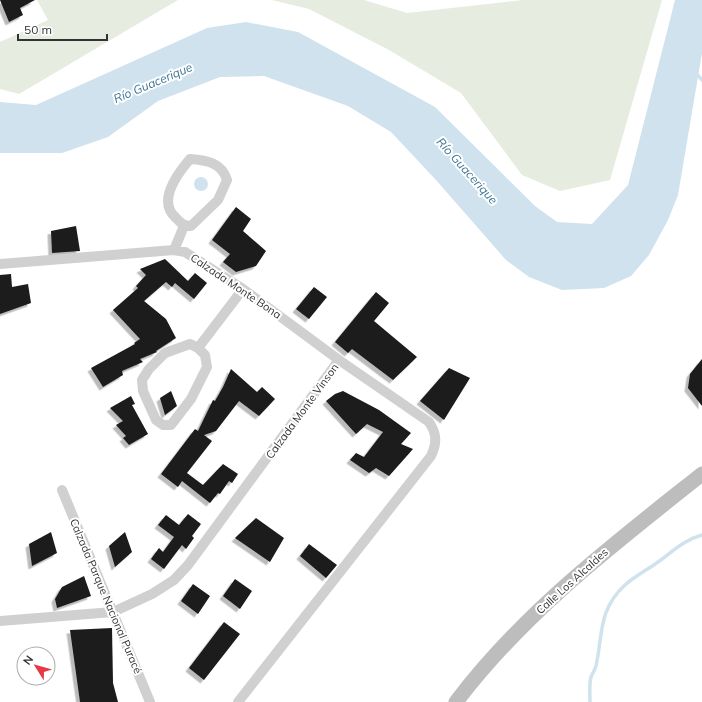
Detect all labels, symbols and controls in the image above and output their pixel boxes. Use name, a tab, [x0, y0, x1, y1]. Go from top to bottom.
scale bar	[18, 16, 107, 42]
text: 50 m	[24, 22, 52, 37]
water label: Río Guacerique	[111, 59, 195, 106]
water label: Río Guacerique	[434, 134, 501, 207]
street label: Calzada Monte Bona	[188, 250, 284, 322]
street label: Calzada Monte Vinson	[263, 361, 341, 461]
street label: Calzada Parque Nacional Puracé	[67, 516, 145, 676]
street label: Calle Los Alcaldes	[533, 545, 611, 617]
north arrow	[16, 646, 56, 686]
text: N	[20, 652, 36, 668]

